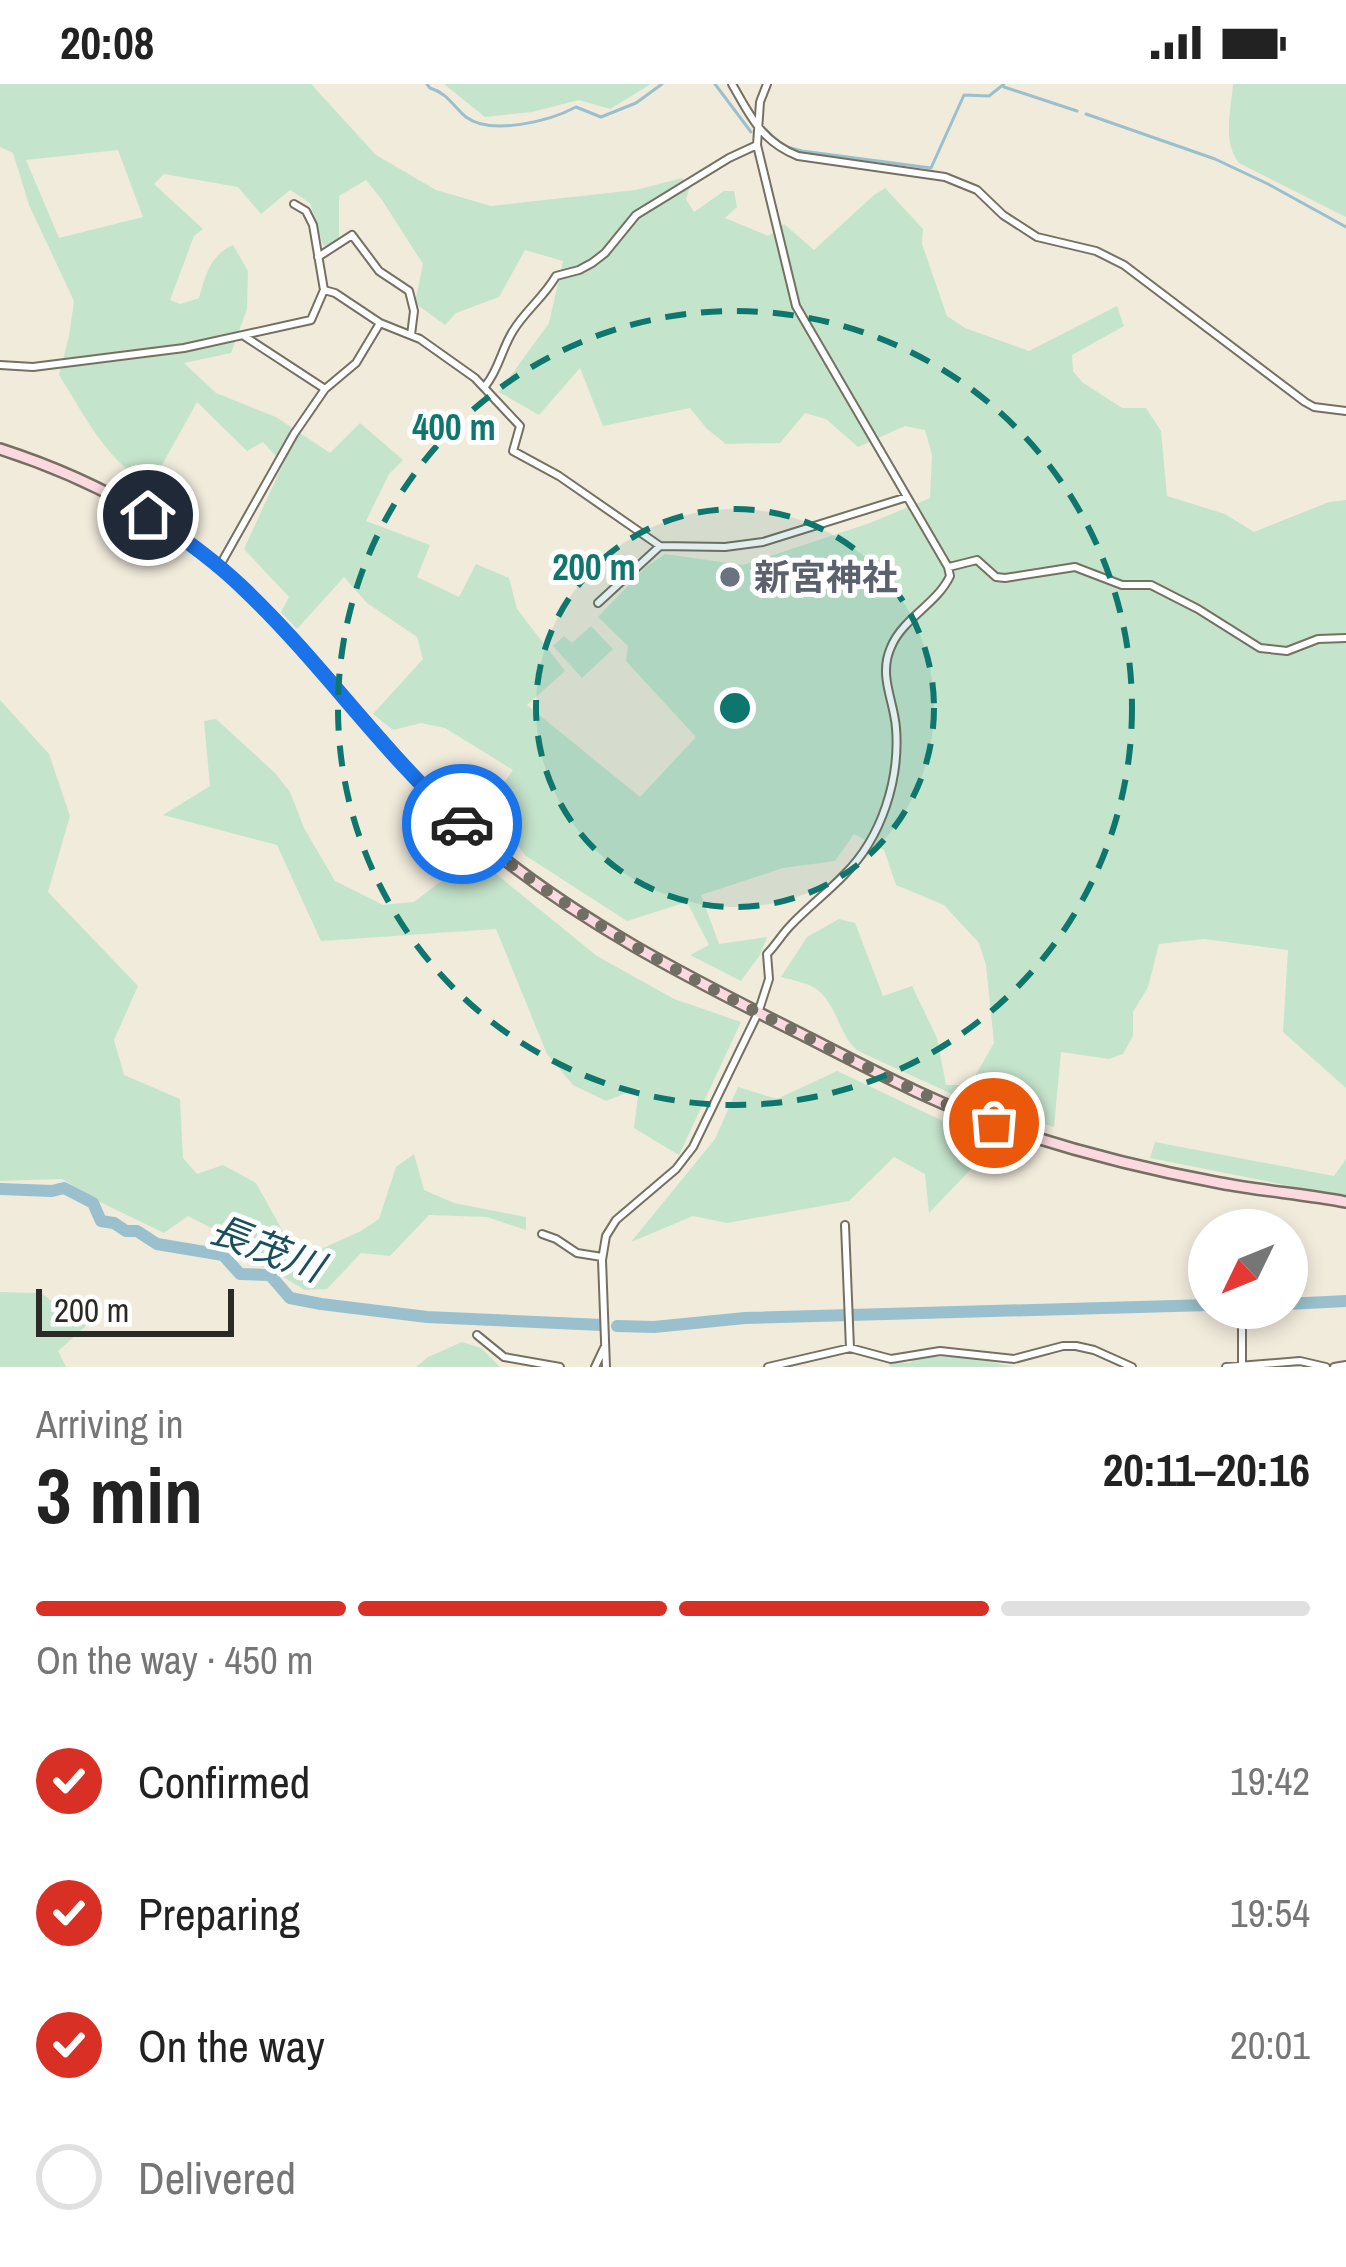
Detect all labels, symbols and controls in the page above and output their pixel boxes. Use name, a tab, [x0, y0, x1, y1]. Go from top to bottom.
text: 20:08	[60, 12, 154, 73]
text: 400 m	[412, 403, 496, 451]
pin	[97, 464, 199, 566]
icon: home	[115, 482, 181, 548]
text: 200 m	[552, 543, 636, 591]
place label: 新宮神社	[754, 553, 898, 601]
marker: 新宮神社	[717, 564, 743, 590]
centre of rings	[714, 687, 756, 729]
courier	[402, 764, 522, 884]
icon: car	[429, 791, 495, 857]
pin	[943, 1072, 1045, 1174]
icon: bag	[961, 1090, 1027, 1156]
water label: 長茂川	[203, 1203, 335, 1295]
north arrow	[1188, 1209, 1308, 1329]
map controls	[1188, 1209, 1308, 1329]
scale bar	[36, 1283, 234, 1336]
text: 200 m	[54, 1288, 129, 1332]
text: Arriving in	[36, 1398, 184, 1450]
text: 20:11–20:16	[1103, 1439, 1310, 1500]
text: 3 min	[36, 1442, 203, 1547]
text: On the way · 450 m	[36, 1634, 313, 1686]
icon: check	[36, 1748, 102, 1814]
text: Confirmed	[138, 1751, 310, 1812]
text: 19:42	[1230, 1755, 1310, 1807]
icon: check	[36, 1880, 102, 1946]
text: Preparing	[138, 1883, 300, 1944]
text: 19:54	[1230, 1887, 1310, 1939]
icon: check	[36, 2012, 102, 2078]
text: On the way	[138, 2015, 325, 2076]
text: 20:01	[1230, 2019, 1310, 2071]
text: Delivered	[138, 2147, 296, 2208]

